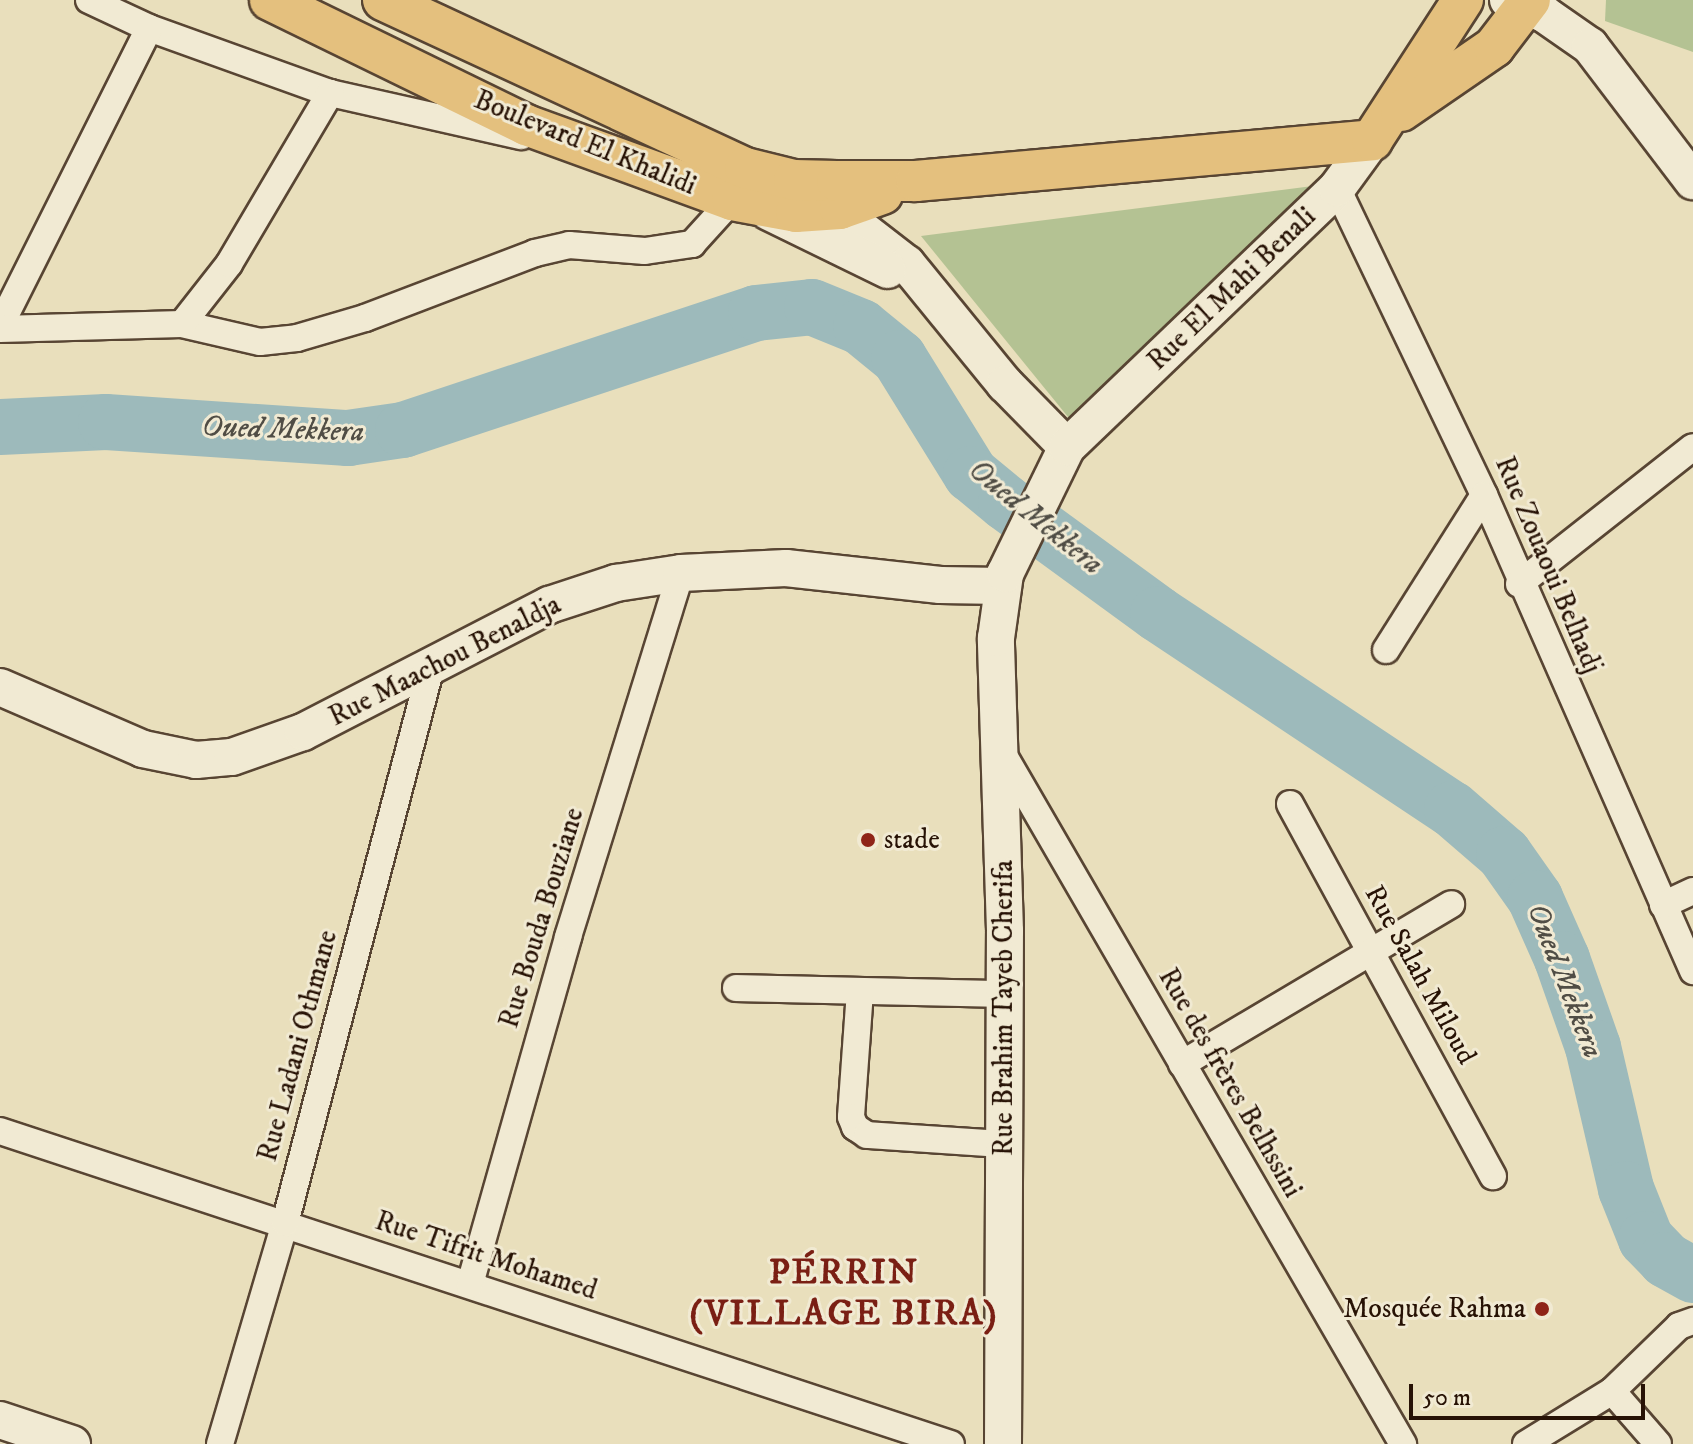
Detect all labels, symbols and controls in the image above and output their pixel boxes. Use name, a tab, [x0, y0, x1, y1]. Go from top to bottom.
street label: Boulevard El Khalidi	[469, 83, 701, 203]
street label: Rue El Mahi Benali	[1141, 200, 1323, 378]
water label: Oued Mekkera	[201, 409, 365, 451]
street label: Rue Zouaoui Belhadj	[1487, 452, 1609, 678]
water label: Oued Mekkera	[961, 453, 1109, 583]
street label: Rue Maachou Benaldja	[323, 588, 567, 734]
street label: Rue Bouda Bouziane	[493, 804, 591, 1032]
place label: stade	[884, 823, 940, 857]
marker: stade	[859, 831, 877, 849]
street label: Rue Brahim Tayeb Cherifa	[987, 860, 1021, 1156]
street label: Rue Salah Miloud	[1357, 880, 1483, 1070]
water label: Oued Mekkera	[1518, 899, 1610, 1063]
street label: Rue Ladani Othmane	[251, 927, 345, 1165]
street label: Rue des frères Belhssini	[1151, 962, 1309, 1204]
street label: Rue Tifrit Mohamed	[371, 1204, 601, 1308]
district label: PÉRRIN (VILLAGE BIRA)	[689, 1250, 999, 1335]
place label: Mosquée Rahma	[1343, 1292, 1526, 1326]
marker: Mosquée Rahma	[1533, 1300, 1551, 1318]
scale bar	[1413, 1368, 1649, 1418]
text: 50 m	[1423, 1383, 1471, 1413]

